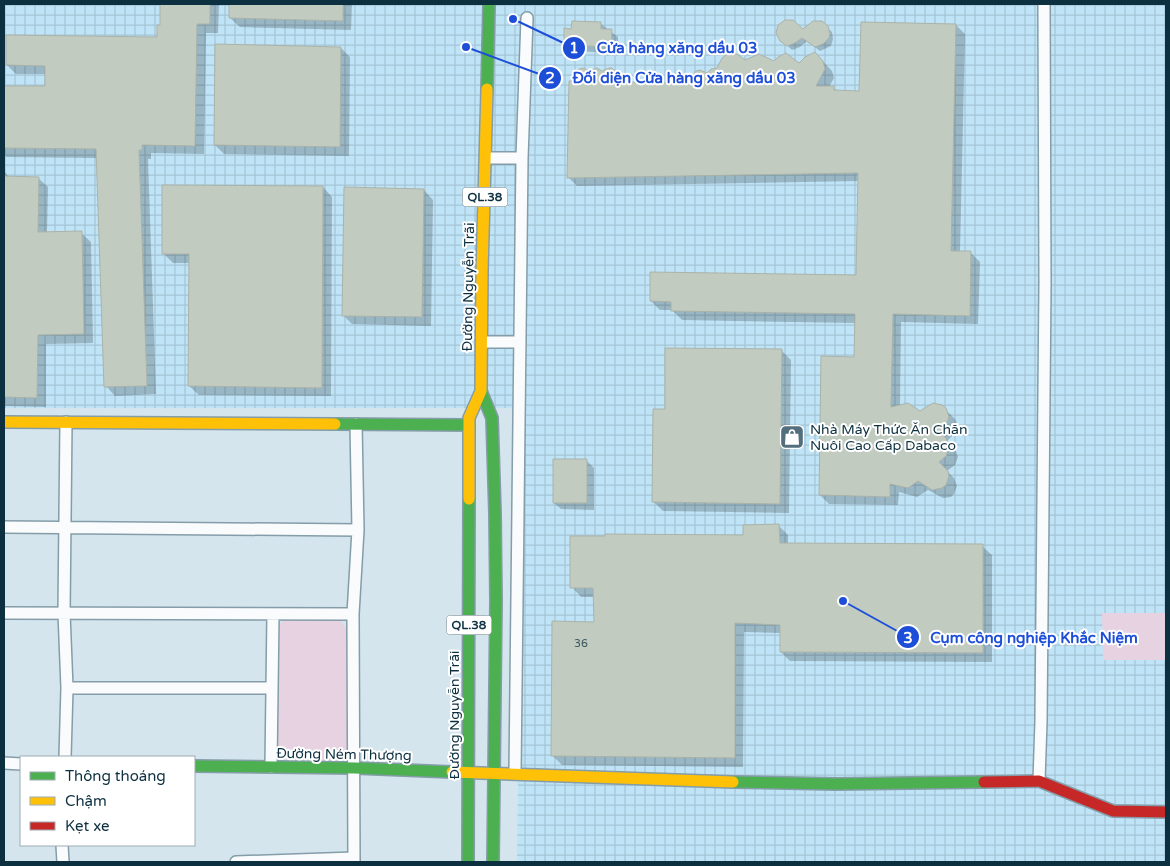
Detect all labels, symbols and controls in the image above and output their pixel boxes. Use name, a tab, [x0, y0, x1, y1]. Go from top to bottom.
callout: Cửa hàng xăng dầu 03	[561, 33, 767, 63]
text: 1	[569, 39, 579, 57]
text: Cửa hàng xăng dầu 03	[597, 39, 757, 58]
callout: Đối diện Cửa hàng xăng dầu 03	[538, 63, 806, 93]
text: 2	[545, 69, 555, 87]
text: Đối diện Cửa hàng xăng dầu 03	[571, 69, 796, 88]
road number: QL.38	[462, 188, 508, 206]
street label: Đường Nguyễn Trãi	[459, 222, 478, 352]
place label: Nhà Máy Thức Ăn Chăn Nuôi Cao Cấp Dabaco	[810, 421, 967, 454]
shop icon: Nhà Máy Thức Ăn Chăn Nuôi Cao Cấp Dabaco	[779, 424, 805, 450]
road number: QL.38	[446, 616, 492, 634]
callout: Cụm công nghiệp Khắc Niệm	[895, 622, 1148, 652]
text: 3	[903, 629, 913, 647]
text: Cụm công nghiệp Khắc Niệm	[930, 629, 1138, 648]
house number: 36	[574, 637, 588, 650]
street label: Đường Nguyễn Trãi	[446, 651, 463, 779]
street label: Đường Ném Thượng	[276, 745, 412, 764]
legend	[20, 756, 195, 846]
text: Thông thoáng	[65, 767, 166, 785]
text: Chậm	[65, 792, 107, 810]
text: Kẹt xe	[65, 817, 110, 835]

